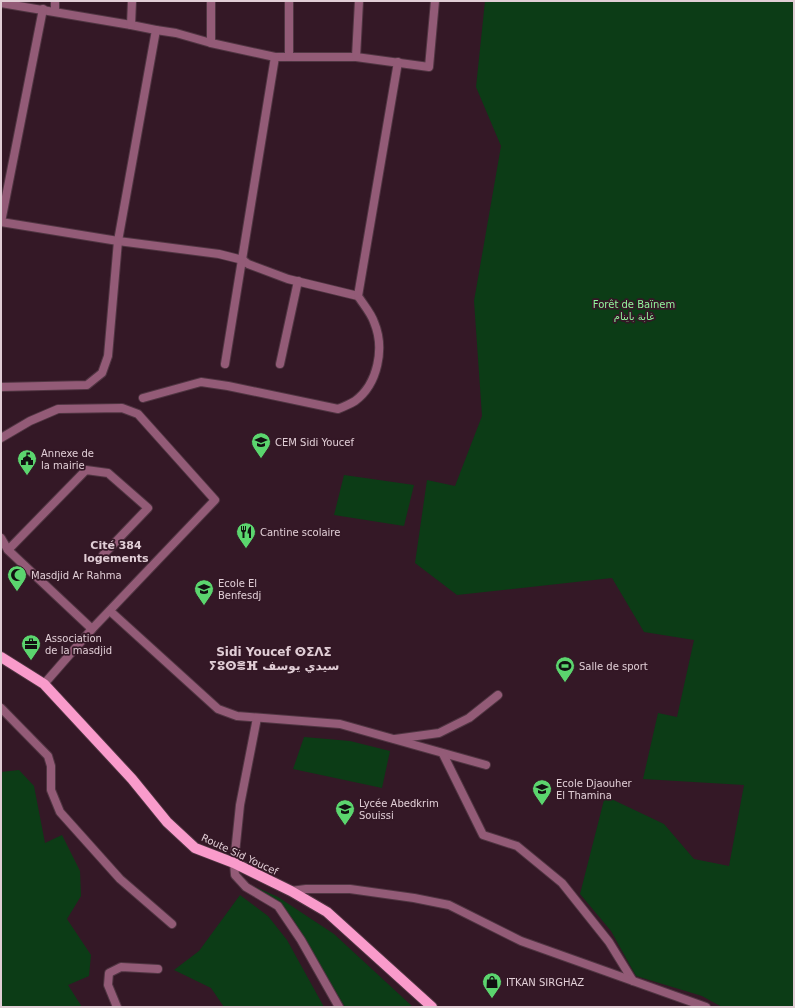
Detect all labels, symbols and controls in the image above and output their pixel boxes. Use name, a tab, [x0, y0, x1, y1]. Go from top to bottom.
park label: Forêt de Baïnem غابة باينام	[593, 299, 675, 322]
school or university icon: CEM Sidi Youcef	[250, 431, 272, 459]
place label: CEM Sidi Youcef	[275, 437, 354, 448]
public building icon: Annexe de la mairie	[16, 448, 38, 476]
place label: Annexe de la mairie	[41, 448, 94, 471]
restaurant icon: Cantine scolaire	[235, 521, 257, 549]
place label: Cantine scolaire	[260, 527, 340, 538]
district label: Cité 384 logements	[83, 539, 149, 565]
mosque icon: Masdjid Ar Rahma	[6, 564, 28, 592]
place label: Masdjid Ar Rahma	[31, 570, 122, 581]
school or university icon: Ecole El Benfesdj	[193, 578, 215, 606]
place label: Ecole El Benfesdj	[218, 578, 261, 601]
office icon: Association de la masdjid	[20, 633, 42, 661]
place label: Association de la masdjid	[45, 633, 112, 656]
district label: Sidi Youcef ⵙⵉⴷⵉ ⵢⵓⵙⴻⴼ سيدي يوسف	[209, 645, 339, 674]
sports icon: Salle de sport	[554, 655, 576, 683]
place label: Salle de sport	[579, 661, 648, 672]
school or university icon: Ecole Djaouher El Thamina	[531, 778, 553, 806]
place label: Ecole Djaouher El Thamina	[556, 778, 633, 801]
school or university icon: Lycée Abedkrim Souissi	[334, 798, 356, 826]
place label: Lycée Abedkrim Souissi	[359, 798, 439, 821]
street label: Route Sid Youcef	[200, 832, 280, 877]
shop icon: ITKAN SIRGHAZ	[481, 971, 503, 999]
place label: ITKAN SIRGHAZ	[506, 977, 584, 988]

